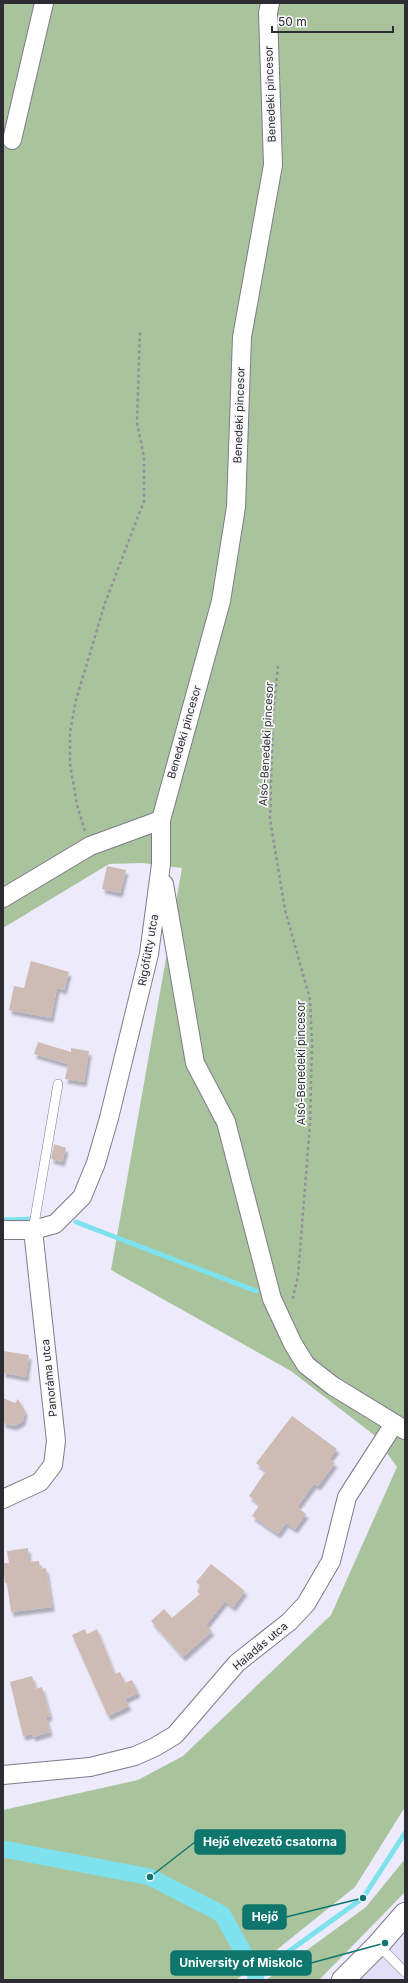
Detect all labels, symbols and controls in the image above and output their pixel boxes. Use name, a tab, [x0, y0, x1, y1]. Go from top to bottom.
scale bar	[272, 8, 393, 34]
text: 50 m	[278, 14, 307, 29]
street label: Benedeki pincesor	[261, 45, 279, 143]
street label: Benedeki pincesor	[230, 366, 248, 464]
street label: Alsó-Benedeki pincesor	[256, 682, 276, 806]
street label: Benedeki pincesor	[164, 684, 204, 780]
street label: Rigófütty utca	[135, 913, 161, 987]
street label: Alsó-Benedeki pincesor	[294, 1001, 308, 1125]
street label: Panoráma utca	[38, 1338, 60, 1418]
street label: Haladás utca	[230, 1619, 290, 1673]
callout: Hejő elvezető csatorna	[195, 1830, 345, 1854]
text: Hejő elvezető csatorna	[203, 1834, 337, 1849]
callout: Hejő	[243, 1905, 286, 1929]
text: Hejő	[252, 1909, 278, 1924]
callout: University of Miskolc	[171, 1951, 311, 1975]
text: University of Miskolc	[179, 1955, 303, 1970]

